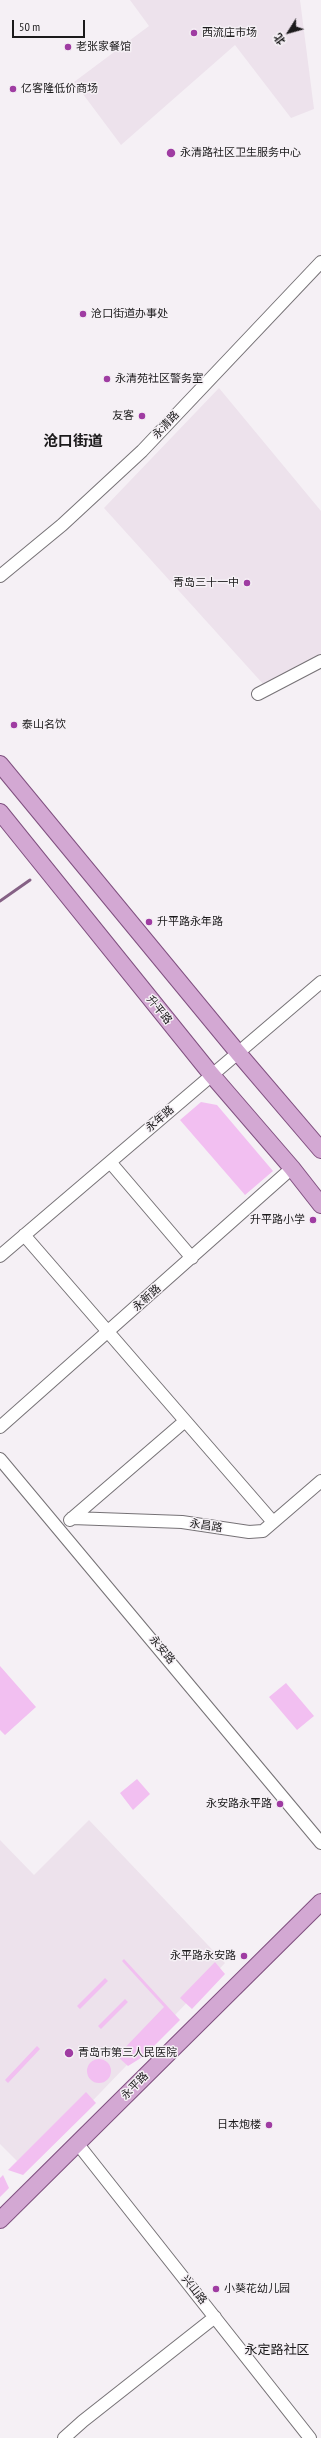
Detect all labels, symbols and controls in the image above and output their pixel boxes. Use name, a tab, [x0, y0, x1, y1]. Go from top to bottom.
scale bar	[14, 12, 87, 38]
north arrow	[269, 12, 309, 52]
text: 50 m	[19, 19, 40, 34]
place label: 西流庄市场	[202, 26, 257, 40]
marker: 西流庄市场	[189, 28, 199, 38]
text: 北	[271, 31, 288, 48]
place label: 老张家餐馆	[76, 40, 131, 54]
marker: 老张家餐馆	[63, 42, 73, 52]
place label: 亿客隆低价商场	[21, 82, 98, 96]
marker: 亿客隆低价商场	[8, 84, 18, 94]
place label: 永清路社区卫生服务中心	[180, 146, 301, 160]
marker: 永清路社区卫生服务中心	[165, 147, 177, 159]
place label: 沧口街道办事处	[91, 307, 168, 321]
marker: 沧口街道办事处	[78, 309, 88, 319]
place label: 永清苑社区警务室	[115, 372, 203, 386]
marker: 永清苑社区警务室	[102, 374, 112, 384]
street label: 永清路	[150, 408, 182, 442]
place label: 友客	[112, 409, 134, 423]
marker: 友客	[137, 411, 147, 421]
district label: 沧口街道	[43, 433, 103, 451]
place label: 青岛三十一中	[173, 576, 239, 590]
marker: 青岛三十一中	[242, 578, 252, 588]
place label: 泰山名饮	[22, 718, 66, 732]
marker: 泰山名饮	[9, 720, 19, 730]
place label: 升平路永年路	[157, 915, 223, 929]
marker: 升平路永年路	[144, 917, 154, 927]
street label: 升平路	[143, 993, 175, 1027]
street label: 永年路	[143, 1103, 177, 1135]
place label: 升平路小学	[250, 1213, 305, 1227]
marker: 升平路小学	[308, 1215, 318, 1225]
street label: 永新路	[130, 1282, 164, 1314]
street label: 永昌路	[189, 1517, 223, 1535]
street label: 永安路	[146, 1633, 178, 1667]
place label: 永安路永平路	[206, 1797, 272, 1811]
marker: 永安路永平路	[275, 1799, 285, 1809]
place label: 永平路永安路	[170, 1949, 236, 1963]
marker: 永平路永安路	[239, 1951, 249, 1961]
place label: 青岛市第三人民医院	[78, 2046, 177, 2060]
marker: 青岛市第三人民医院	[63, 2047, 75, 2059]
street label: 永平路	[119, 2070, 151, 2102]
place label: 日本炮楼	[217, 2118, 261, 2132]
marker: 日本炮楼	[264, 2120, 274, 2130]
street label: 兴山路	[179, 2273, 209, 2307]
place label: 小葵花幼儿园	[224, 2282, 290, 2296]
marker: 小葵花幼儿园	[211, 2284, 221, 2294]
district label: 永定路社区	[245, 2342, 309, 2358]

